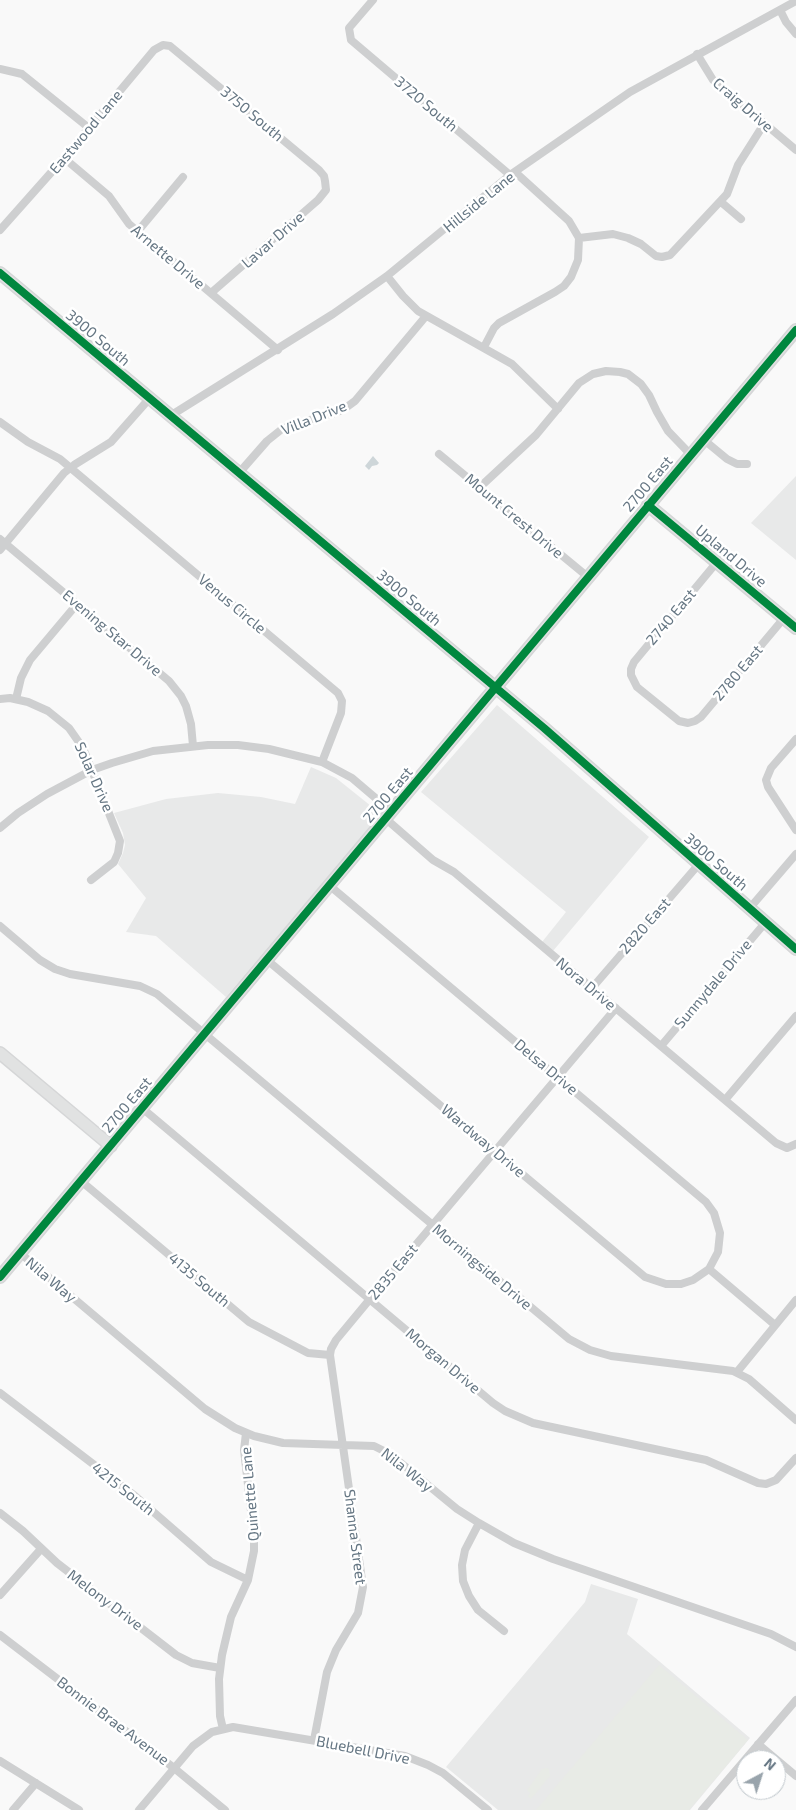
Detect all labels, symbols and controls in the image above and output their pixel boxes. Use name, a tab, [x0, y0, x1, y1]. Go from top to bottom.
street label: 3720 South	[391, 72, 461, 136]
street label: Craig Drive	[709, 74, 777, 136]
street label: 3750 South	[217, 83, 287, 145]
street label: Eastwood Lane	[46, 86, 126, 178]
street label: Hillside Lane	[440, 168, 518, 236]
street label: Lavar Drive	[238, 208, 308, 272]
street label: Arnette Drive	[128, 221, 208, 293]
street label: 3900 South	[62, 306, 134, 370]
street label: Villa Drive	[279, 397, 349, 439]
street label: 2700 East	[619, 452, 677, 516]
street label: Mount Crest Drive	[461, 470, 567, 562]
street label: Upland Drive	[692, 521, 770, 591]
street label: 3900 South	[373, 566, 445, 630]
street label: Venus Circle	[195, 570, 269, 638]
street label: 2740 East	[642, 585, 700, 649]
street label: Evening Star Drive	[59, 586, 165, 680]
street label: 2780 East	[709, 641, 767, 705]
street label: Solar Drive	[71, 739, 117, 815]
street label: 2700 East	[359, 763, 417, 827]
street label: 3900 South	[681, 830, 751, 894]
street label: 2820 East	[616, 894, 674, 958]
street label: Sunnydale Drive	[671, 936, 755, 1032]
street label: Nora Drive	[553, 954, 619, 1014]
street label: Delsa Drive	[511, 1035, 581, 1099]
street label: 2700 East	[98, 1073, 156, 1137]
street label: Wardway Drive	[437, 1101, 529, 1181]
street label: Morningside Drive	[429, 1220, 535, 1314]
street label: 2835 East	[364, 1240, 422, 1304]
street label: 4135 South	[165, 1249, 233, 1311]
street label: Nila Way	[22, 1254, 80, 1306]
street label: Morgan Drive	[402, 1325, 484, 1397]
street label: Nila Way	[378, 1444, 436, 1496]
street label: Quinette Lane	[237, 1446, 263, 1542]
street label: 4215 South	[88, 1459, 158, 1519]
street label: Shanna Street	[340, 1488, 370, 1586]
street label: Melony Drive	[64, 1566, 146, 1634]
street label: Bonnie Brae Avenue	[53, 1673, 173, 1769]
street label: Bluebell Drive	[315, 1732, 411, 1768]
north arrow	[736, 1750, 786, 1800]
text: N	[761, 1754, 780, 1774]

